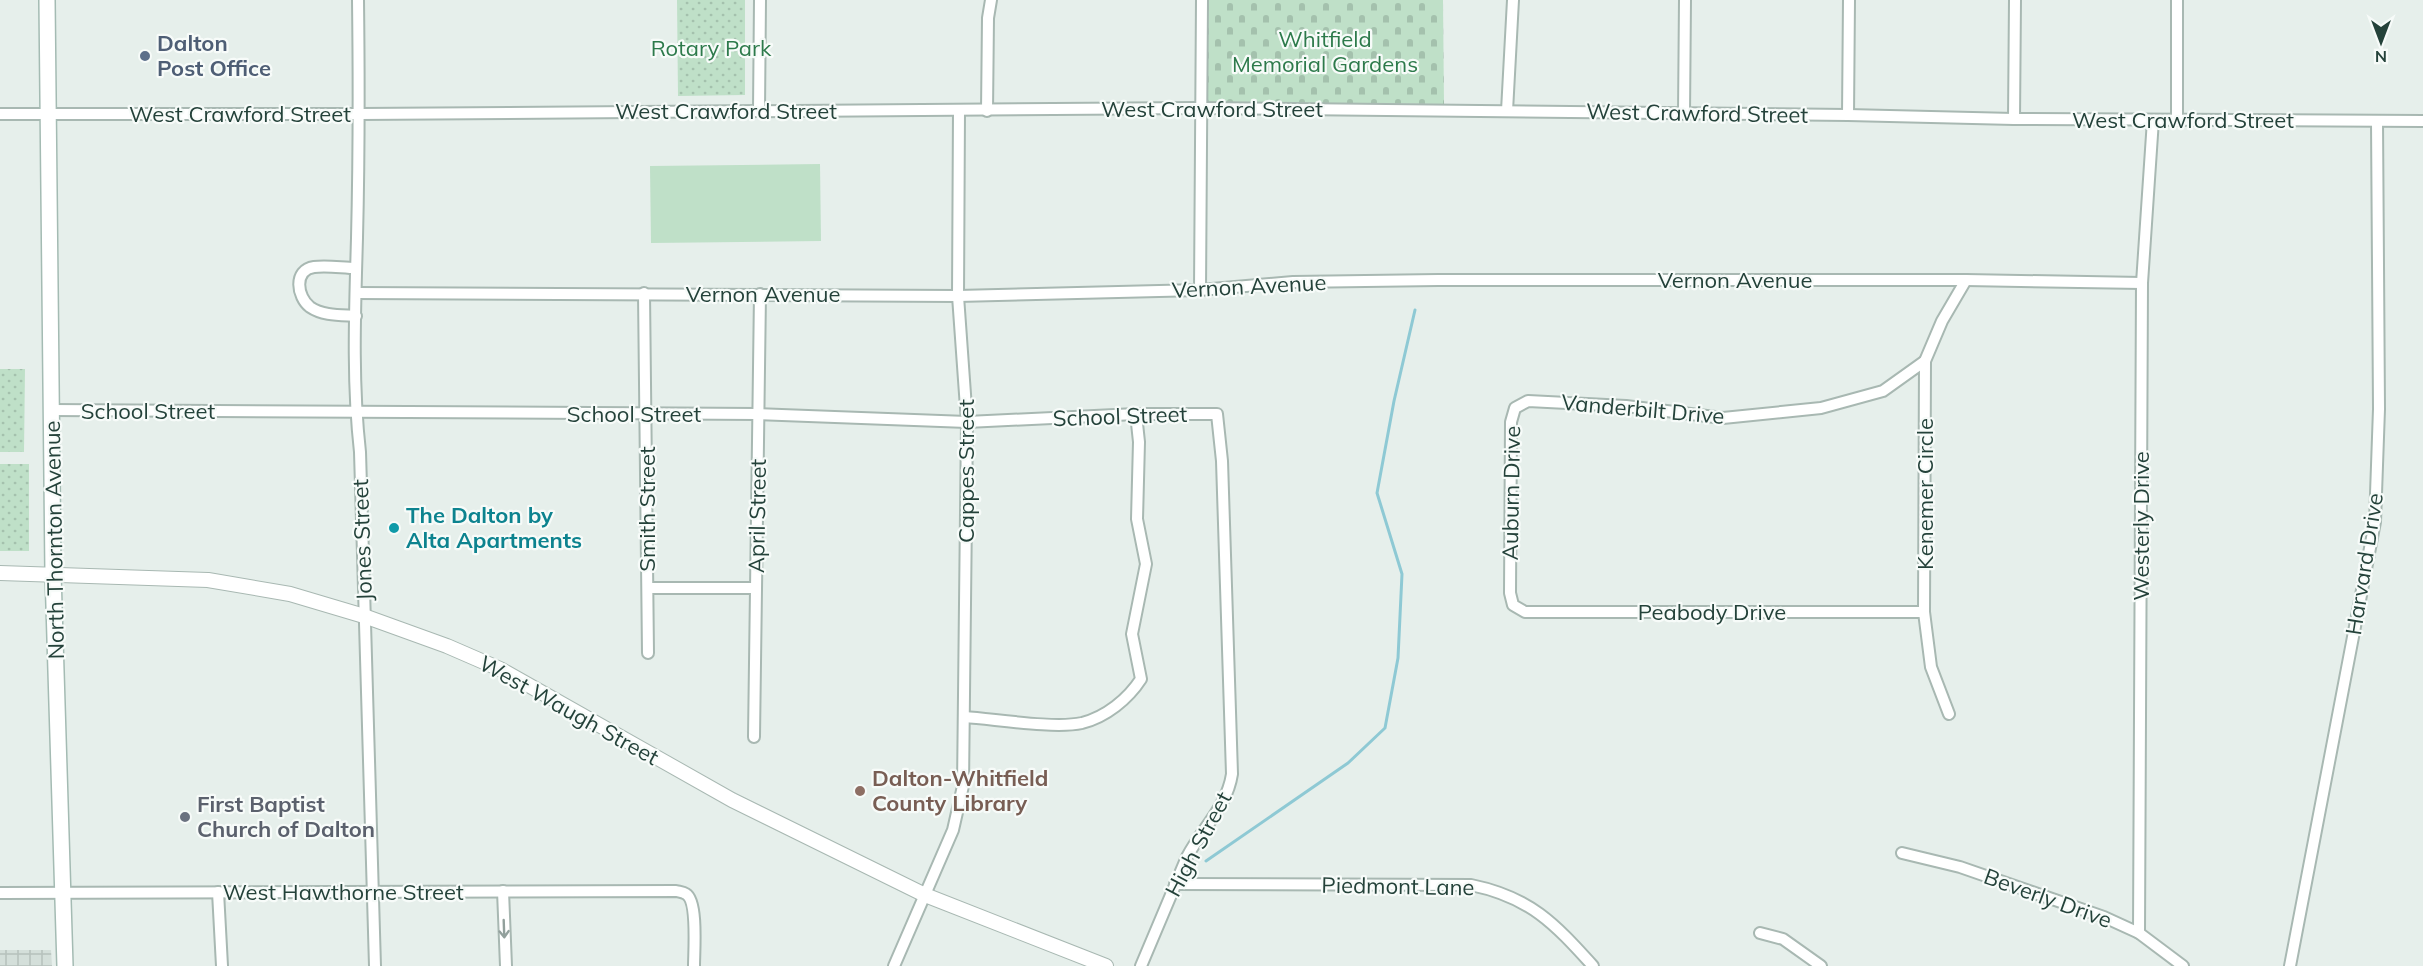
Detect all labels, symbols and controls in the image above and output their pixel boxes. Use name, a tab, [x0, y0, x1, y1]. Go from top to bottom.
north arrow	[2351, 12, 2411, 72]
park label: Whitfield Memorial Gardens	[1232, 25, 1418, 78]
place label: Dalton Post Office	[157, 29, 271, 82]
park label: Rotary Park	[651, 34, 772, 62]
text: N	[2375, 47, 2387, 67]
marker: Dalton Post Office	[138, 49, 152, 63]
street label: West Crawford Street	[1101, 95, 1323, 123]
street label: West Crawford Street	[615, 97, 837, 125]
street label: West Crawford Street	[1586, 97, 1809, 129]
street label: West Crawford Street	[129, 100, 351, 128]
street label: West Crawford Street	[2072, 106, 2294, 134]
street label: Vernon Avenue	[1658, 266, 1812, 294]
street label: Vernon Avenue	[1171, 268, 1327, 304]
street label: Vernon Avenue	[686, 280, 840, 308]
street label: Vanderbilt Drive	[1560, 388, 1726, 430]
street label: School Street	[81, 397, 216, 425]
street label: Cappes Street	[952, 399, 980, 543]
street label: School Street	[567, 400, 702, 428]
street label: School Street	[1052, 400, 1188, 432]
street label: Kenemer Circle	[1911, 418, 1939, 570]
street label: North Thornton Avenue	[38, 420, 70, 660]
street label: Auburn Drive	[1496, 426, 1526, 560]
street label: Smith Street	[633, 446, 661, 572]
street label: Westerly Drive	[2127, 451, 2155, 601]
street label: April Street	[742, 458, 772, 573]
street label: Jones Street	[346, 478, 378, 602]
street label: Harvard Drive	[2339, 491, 2389, 637]
place label: The Dalton by Alta Apartments	[406, 501, 582, 554]
marker: The Dalton by Alta Apartments	[387, 521, 401, 535]
street label: Peabody Drive	[1638, 598, 1786, 626]
street label: West Waugh Street	[474, 649, 664, 771]
place label: Dalton-Whitfield County Library	[872, 764, 1048, 817]
marker: Dalton-Whitfield County Library	[853, 784, 867, 798]
street label: High Street	[1159, 786, 1237, 901]
place label: First Baptist Church of Dalton	[197, 790, 375, 843]
marker: First Baptist Church of Dalton	[178, 810, 192, 824]
street label: Beverly Drive	[1980, 862, 2116, 934]
street label: Piedmont Lane	[1321, 871, 1475, 901]
street label: West Hawthorne Street	[222, 878, 464, 906]
one-way arrow	[499, 918, 510, 938]

